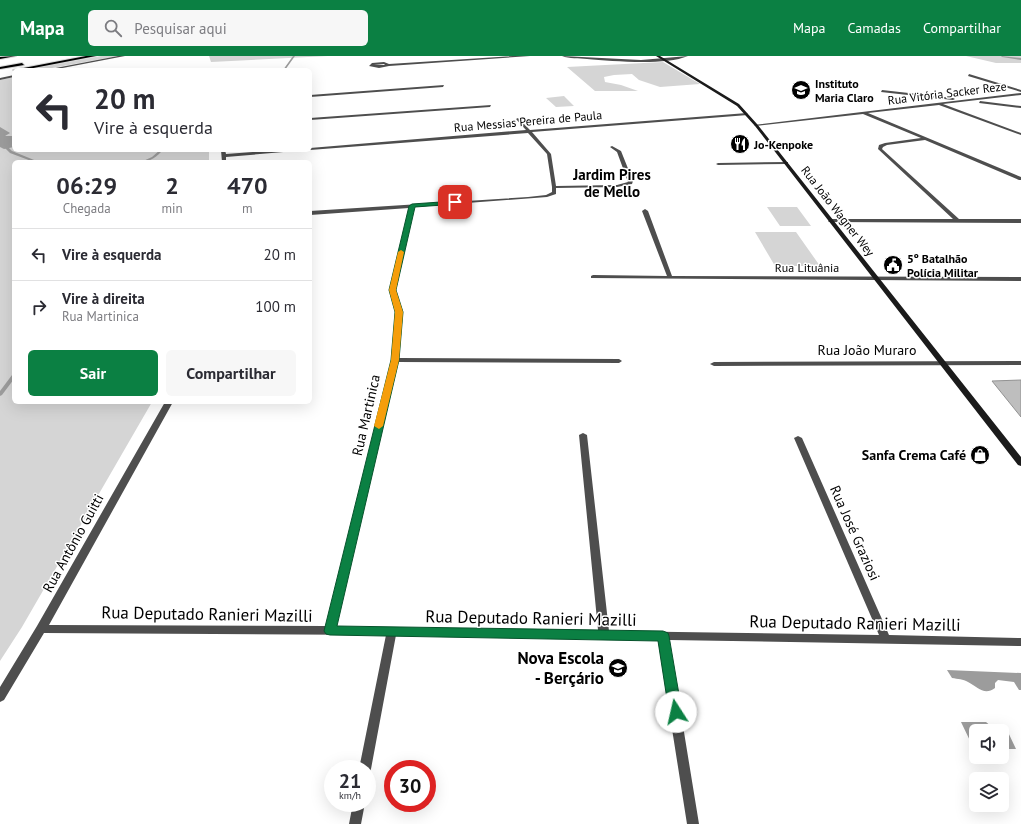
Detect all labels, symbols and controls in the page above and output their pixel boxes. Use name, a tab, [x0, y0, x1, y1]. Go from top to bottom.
search box	[88, 10, 368, 46]
text: Mapa	[20, 16, 64, 40]
icon: search	[102, 17, 124, 39]
text: Pesquisar aqui	[134, 19, 227, 38]
text: Mapa	[793, 19, 826, 37]
text: Camadas	[848, 19, 901, 37]
text: Compartilhar	[923, 19, 1001, 37]
place label: Instituto Maria Claro	[815, 76, 874, 105]
street label: Rua Vitória Sacker Reze	[887, 78, 1007, 108]
school or university icon: Instituto Maria Claro	[790, 79, 812, 101]
text: 20 m	[94, 80, 155, 117]
icon: left	[28, 84, 80, 136]
street label: Rua Messias Pereira de Paula	[453, 107, 603, 135]
text: Vire à esquerda	[94, 116, 213, 139]
restaurant icon: Jo-Kenpoke	[729, 133, 751, 155]
place label: Jo-Kenpoke	[753, 137, 813, 152]
street label: Rua João Wagner Wey	[798, 163, 878, 259]
district label: Jardim Pires de Mello	[572, 165, 651, 201]
text: 06:29	[56, 170, 117, 201]
text: 2	[165, 170, 179, 201]
text: 470	[227, 170, 268, 201]
pin	[438, 185, 472, 219]
icon: arrive	[444, 191, 466, 213]
text: Chegada	[63, 200, 111, 217]
text: min	[161, 200, 183, 217]
text: m	[242, 200, 253, 217]
icon: left	[28, 244, 50, 266]
text: Vire à esquerda	[62, 245, 161, 264]
text: 20 m	[263, 245, 296, 264]
place label: 5º Batalhão Polícia Militar	[907, 251, 979, 280]
public building icon: 5º Batalhão Polícia Militar	[882, 254, 904, 276]
street label: Rua Lituânia	[775, 260, 839, 275]
text: Vire à direita	[62, 289, 145, 308]
icon: right	[28, 296, 50, 318]
text: 100 m	[255, 297, 296, 316]
text: Rua Martinica	[62, 308, 139, 325]
street label: Rua João Muraro	[818, 341, 916, 359]
button: Sair	[28, 350, 158, 396]
button: Compartilhar	[166, 350, 296, 396]
street label: Rua Martinica	[348, 373, 384, 457]
shop icon: Sanfa Crema Café	[969, 444, 991, 466]
place label: Sanfa Crema Café	[862, 446, 966, 464]
street label: Rua José Graziosi	[826, 483, 884, 583]
street label: Rua Antônio Guitti	[39, 491, 107, 595]
street label: Rua Deputado Ranieri Mazilli	[101, 601, 313, 627]
street label: Rua Deputado Ranieri Mazilli	[425, 605, 637, 631]
street label: Rua Deputado Ranieri Mazilli	[749, 610, 961, 636]
place label: Nova Escola - Berçário	[517, 647, 604, 689]
school or university icon: Nova Escola - Berçário	[607, 657, 629, 679]
position arrow	[655, 691, 697, 733]
map controls	[969, 724, 1009, 812]
button: sound	[969, 724, 1009, 764]
speed limit sign: 30	[384, 760, 436, 812]
text: 21	[339, 768, 361, 794]
button: layers	[969, 772, 1009, 812]
text: km/h	[339, 789, 361, 802]

